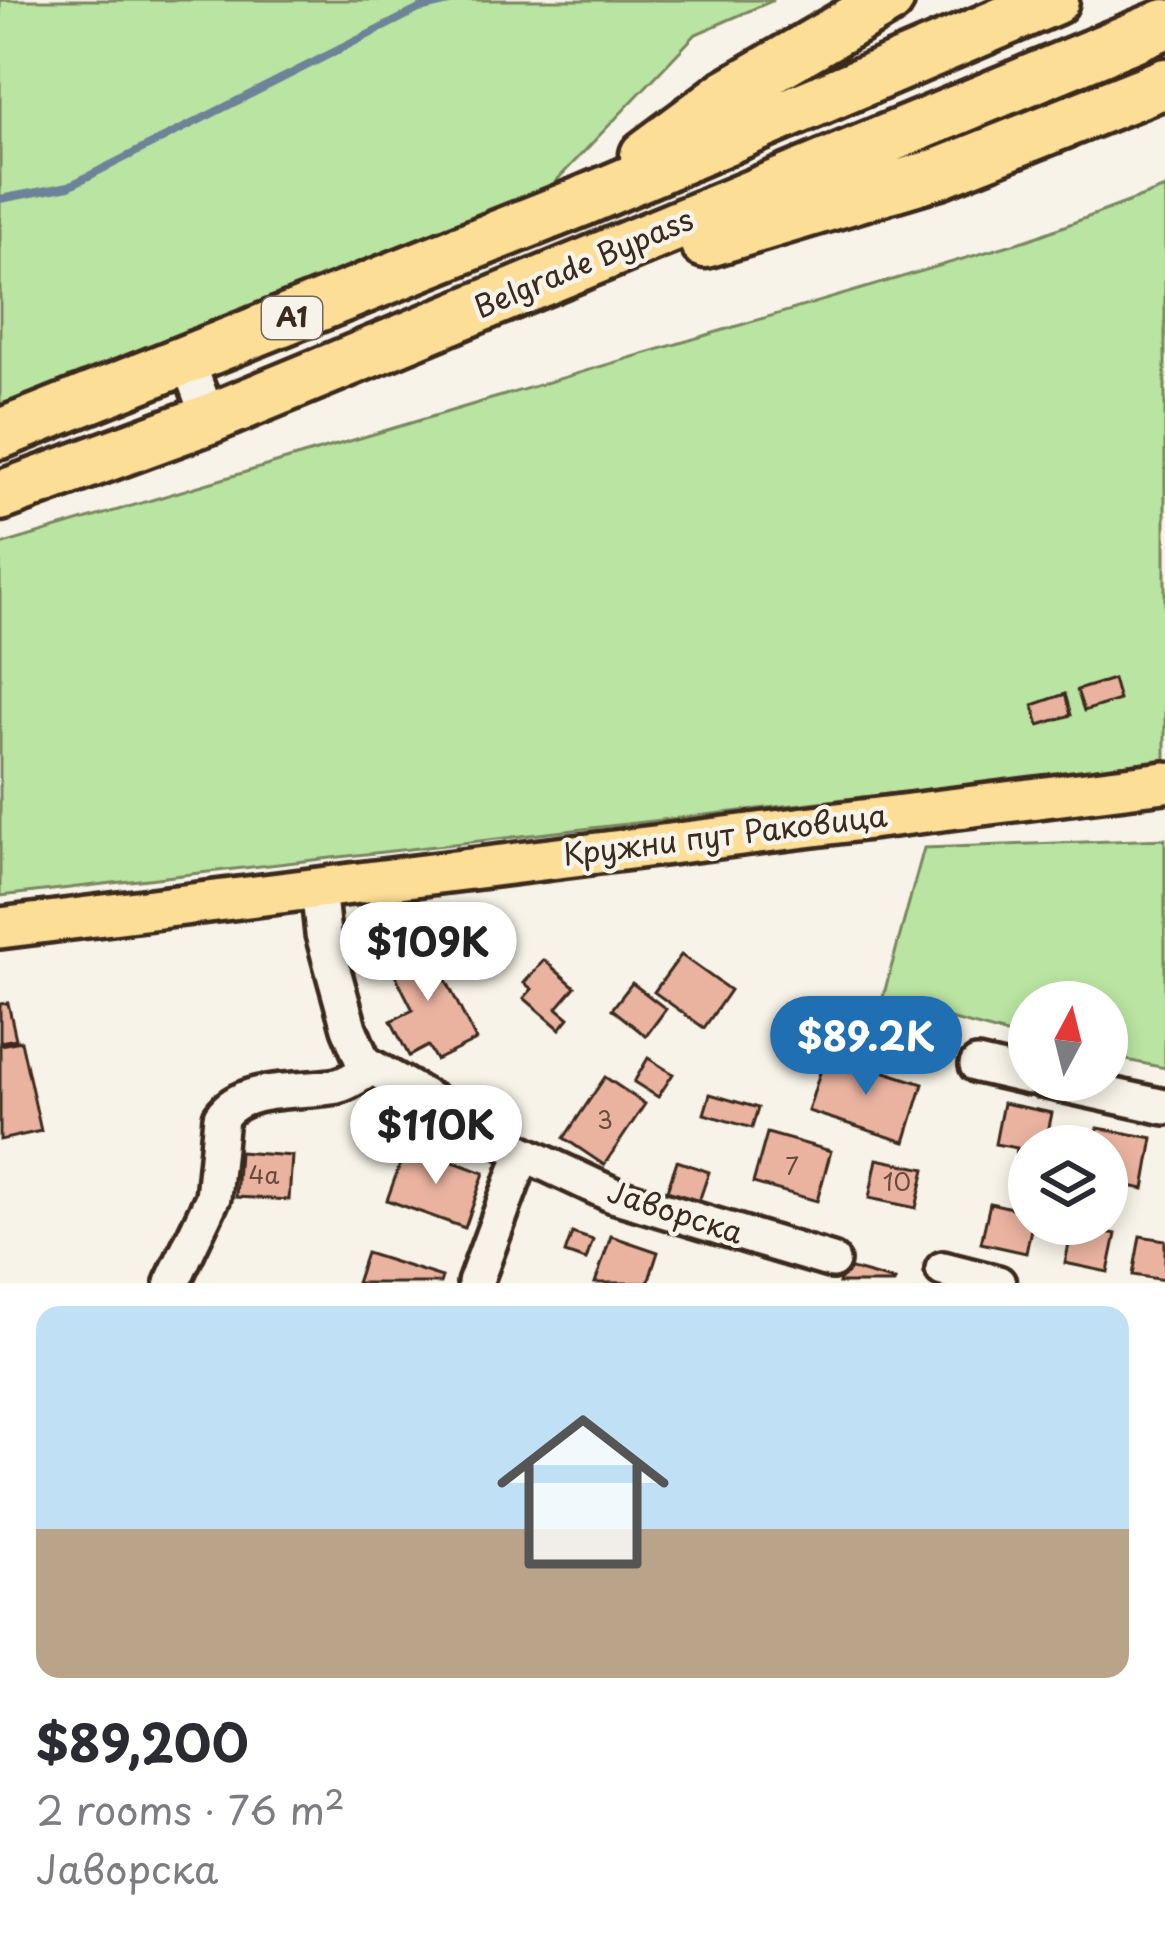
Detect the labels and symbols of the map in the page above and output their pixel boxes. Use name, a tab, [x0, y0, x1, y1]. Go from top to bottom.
street label: Belgrade Bypass	[466, 195, 700, 328]
road number: A1	[262, 297, 322, 339]
street label: Кружни пут Раковица	[560, 791, 890, 876]
pin: $109K	[344, 902, 512, 1004]
north arrow	[1008, 981, 1128, 1101]
pin: $89.2K	[768, 996, 964, 1098]
pin: $110K	[352, 1085, 520, 1187]
house number: 3	[597, 1101, 613, 1137]
house number: 7	[785, 1147, 799, 1183]
house number: 4a	[249, 1156, 279, 1192]
house number: 10	[883, 1163, 911, 1199]
street label: Јаворска	[602, 1168, 750, 1254]

